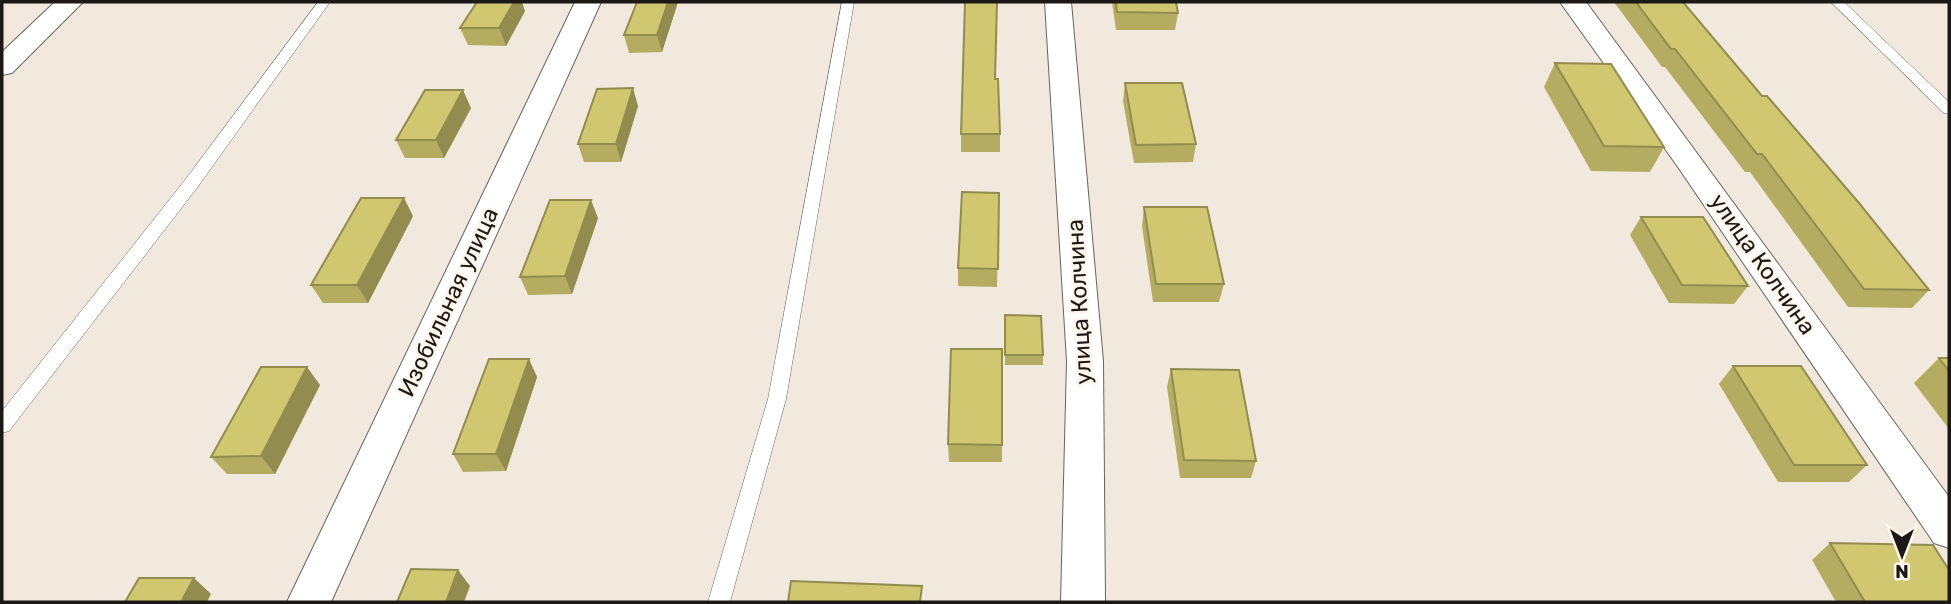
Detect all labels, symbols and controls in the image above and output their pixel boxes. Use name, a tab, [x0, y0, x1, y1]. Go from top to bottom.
street label: улица Колчина	[1704, 188, 1822, 340]
street label: Изобильная улица	[392, 203, 504, 401]
street label: улица Колчина	[1061, 219, 1097, 385]
north arrow	[1867, 520, 1937, 590]
text: N	[1895, 560, 1909, 583]

